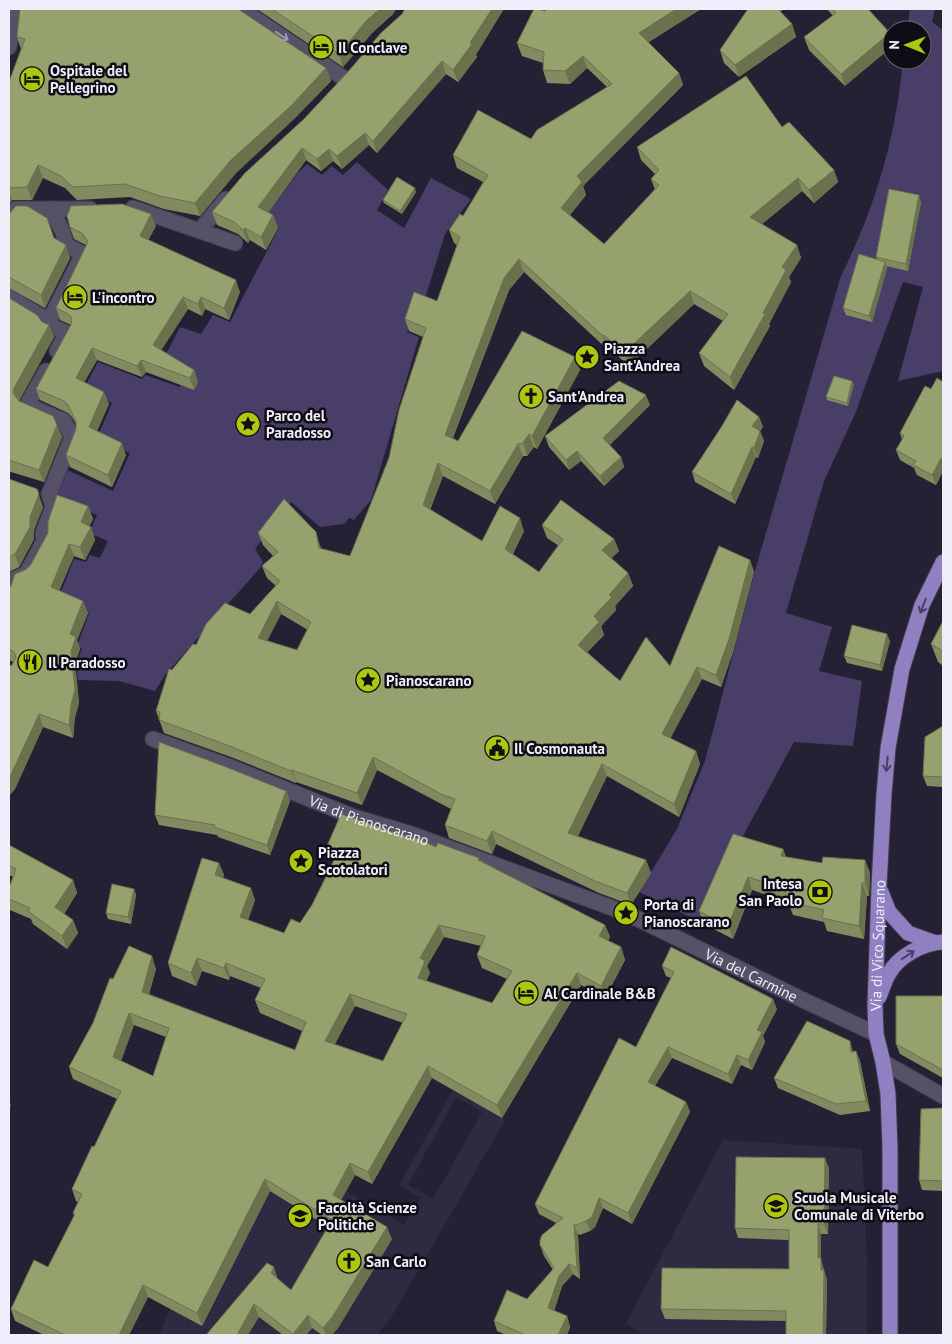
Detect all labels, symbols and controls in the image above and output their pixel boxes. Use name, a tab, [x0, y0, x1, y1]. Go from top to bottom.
north arrow	[882, 20, 932, 70]
one-way arrow	[274, 31, 288, 41]
hotel icon: Il Conclave	[308, 34, 334, 60]
place label: Il Conclave	[338, 38, 408, 57]
text: N	[885, 40, 903, 50]
place label: Ospitale del Pellegrino	[50, 61, 128, 97]
hotel icon: Ospitale del Pellegrino	[19, 66, 45, 92]
hotel icon: L'incontro	[62, 284, 88, 310]
place label: L'incontro	[92, 288, 155, 307]
place label: Piazza Sant'Andrea	[604, 339, 680, 375]
place icon: Piazza Sant'Andrea	[574, 344, 600, 370]
church icon: Sant'Andrea	[518, 383, 544, 409]
place label: Sant'Andrea	[548, 387, 624, 406]
place label: Parco del Paradosso	[266, 406, 331, 442]
place icon: Parco del Paradosso	[235, 411, 261, 437]
one-way arrow	[918, 598, 927, 613]
restaurant icon: Il Paradosso	[17, 649, 43, 675]
place label: Il Paradosso	[48, 653, 126, 672]
place icon: Pianoscarano	[355, 667, 381, 693]
place label: Pianoscarano	[386, 671, 472, 690]
public building icon: Il Cosmonauta	[484, 735, 510, 761]
place label: Il Cosmonauta	[514, 739, 605, 758]
one-way arrow	[882, 756, 892, 772]
street label: Via di Pianoscarano	[305, 790, 432, 849]
place label: Piazza Scotolatori	[318, 843, 388, 879]
place icon: Piazza Scotolatori	[288, 848, 314, 874]
place label: Intesa San Paolo	[739, 874, 802, 910]
bank icon: Intesa San Paolo	[807, 879, 833, 905]
street label: Via di Vico Squarano	[865, 879, 889, 1012]
place label: Porta di Pianoscarano	[644, 895, 730, 931]
place icon: Porta di Pianoscarano	[613, 900, 639, 926]
street label: Via del Carmine	[701, 943, 801, 1005]
one-way arrow	[901, 950, 915, 960]
hotel icon: Al Cardinale B&B	[513, 980, 539, 1006]
place label: Al Cardinale B&B	[544, 984, 656, 1003]
place label: Scuola Musicale Comunale di Viterbo	[794, 1188, 924, 1224]
school or university icon: Scuola Musicale Comunale di Viterbo	[763, 1193, 789, 1219]
place label: Facoltà Scienze Politiche	[318, 1198, 417, 1234]
school or university icon: Facoltà Scienze Politiche	[287, 1203, 313, 1229]
church icon: San Carlo	[336, 1248, 362, 1274]
place label: San Carlo	[366, 1252, 427, 1271]

